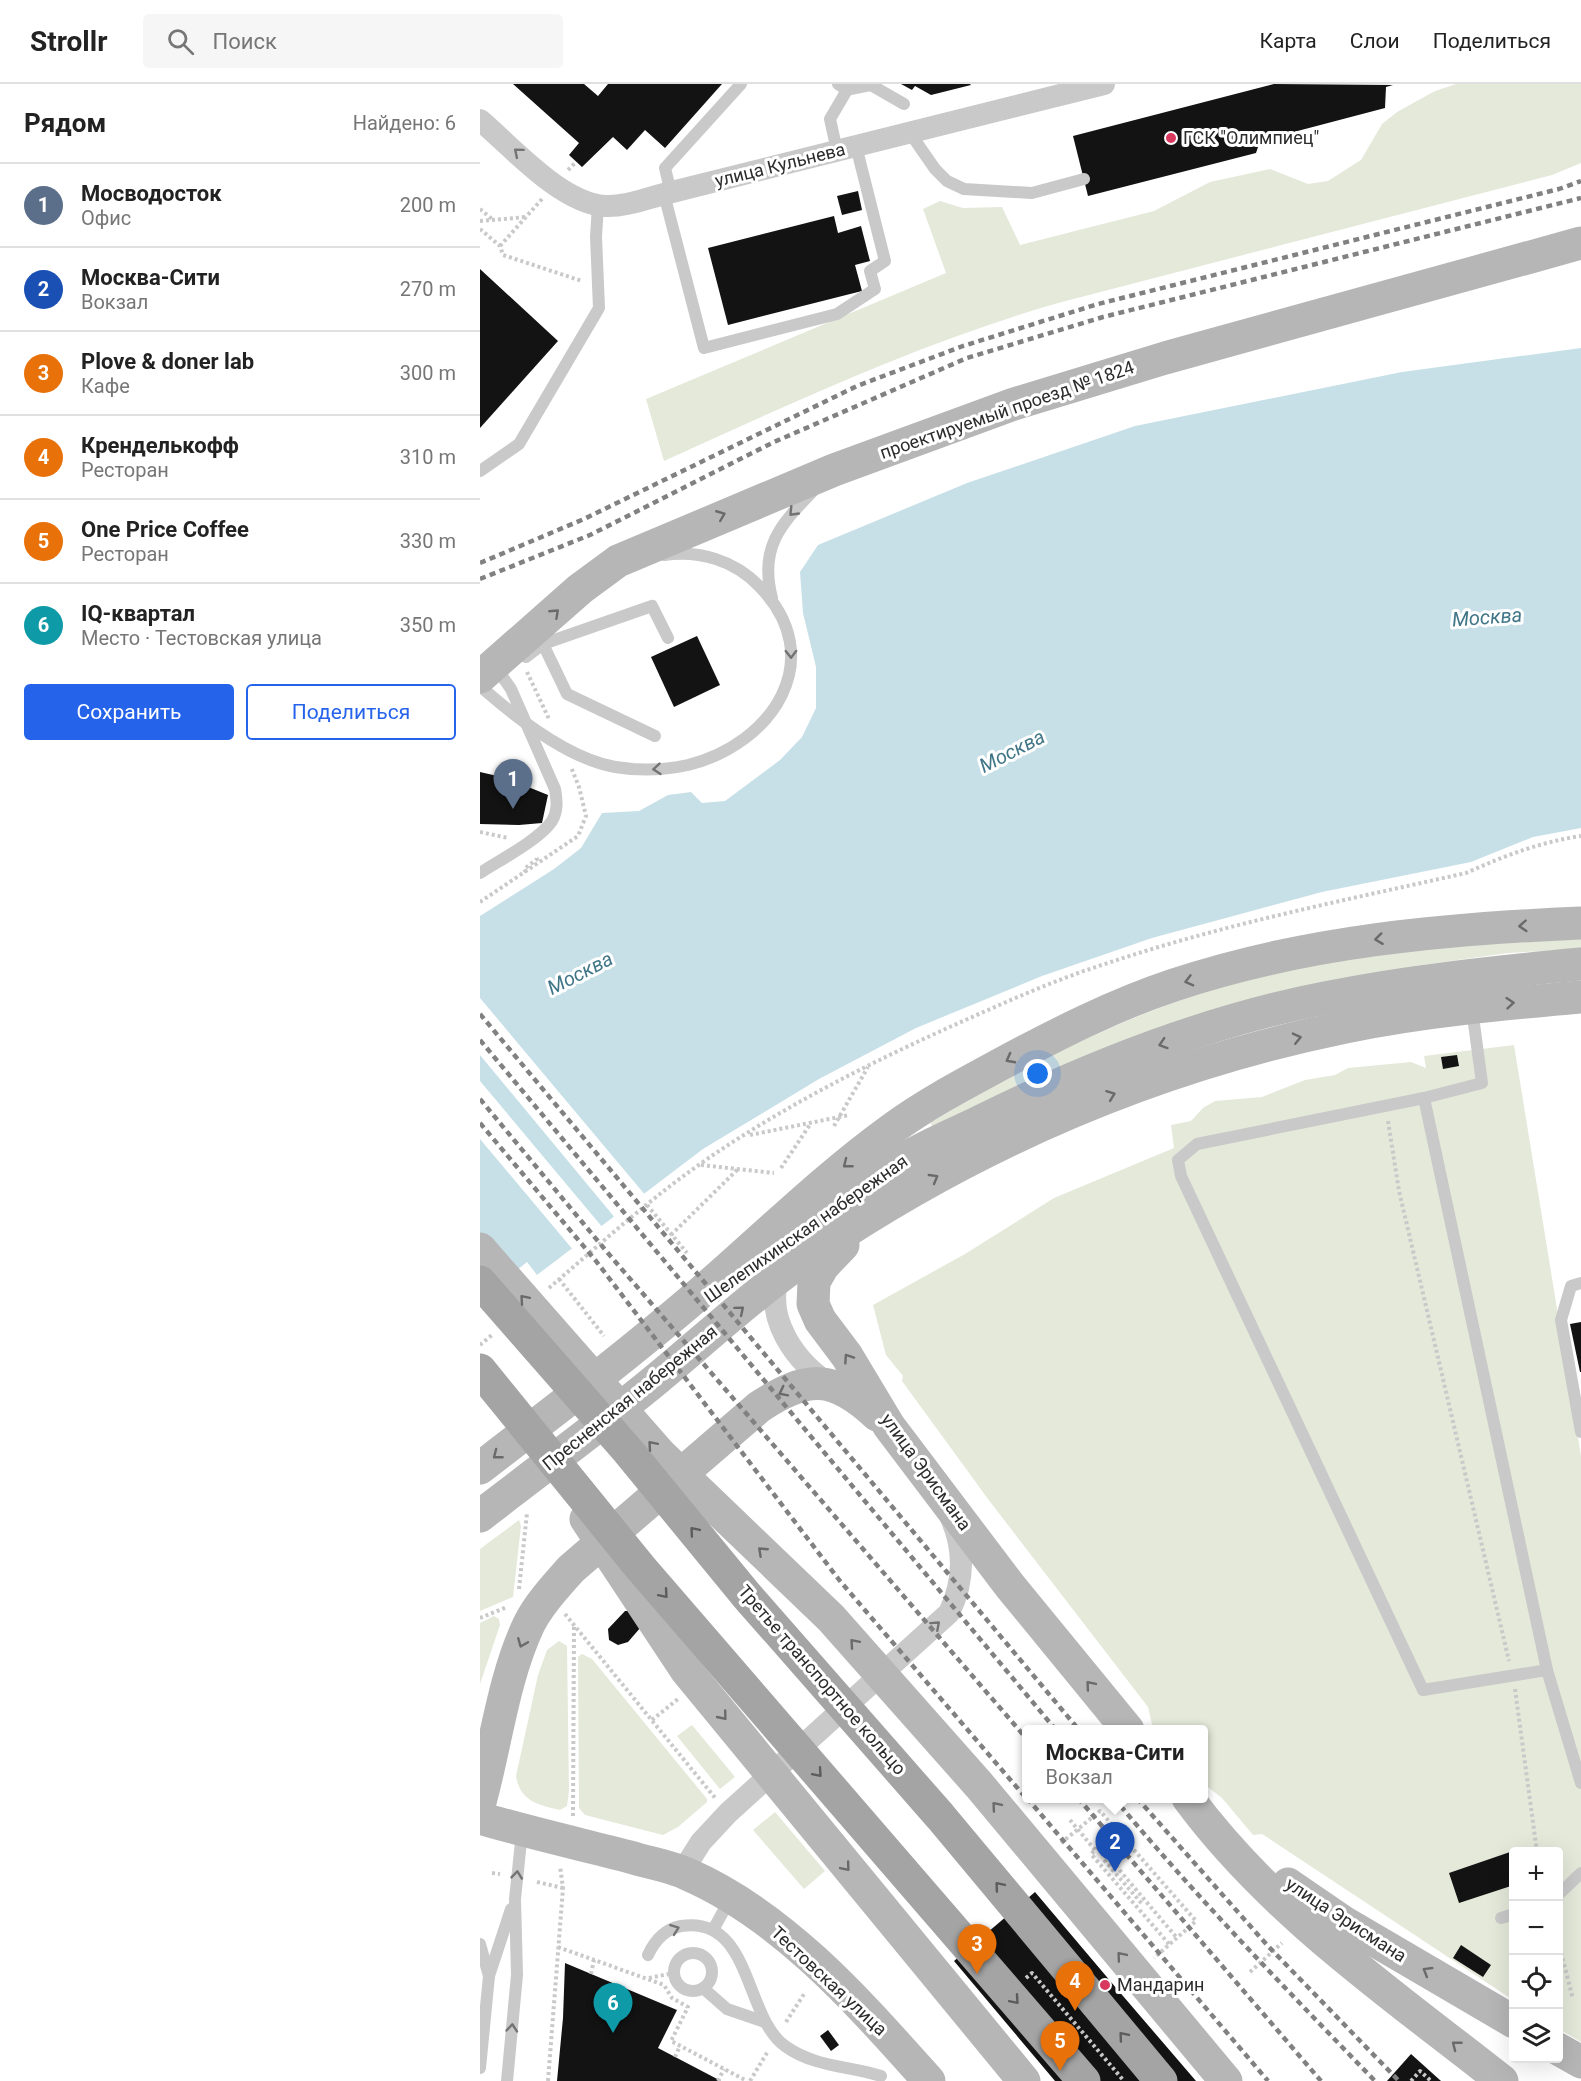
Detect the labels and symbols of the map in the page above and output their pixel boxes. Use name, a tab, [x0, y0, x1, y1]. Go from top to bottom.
place label: ГСК "Олимпиец"	[1183, 127, 1319, 148]
marker: ГСК "Олимпиец"	[1164, 131, 1178, 145]
street label: улица Кульнева	[713, 138, 847, 191]
one-way arrow	[514, 148, 525, 159]
street label: проектируемый проезд № 1824	[877, 356, 1137, 463]
one-way arrow	[789, 504, 800, 515]
one-way arrow	[715, 510, 726, 522]
water label: Москва	[1451, 603, 1523, 631]
one-way arrow	[548, 609, 558, 620]
one-way arrow	[785, 649, 797, 658]
water label: Москва	[975, 724, 1049, 778]
pin: 1	[494, 760, 532, 809]
one-way arrow	[652, 762, 661, 775]
one-way arrow	[1518, 920, 1527, 933]
one-way arrow	[1374, 932, 1383, 945]
water label: Москва	[543, 946, 617, 1000]
one-way arrow	[1184, 974, 1195, 986]
one-way arrow	[1505, 997, 1514, 1010]
one-way arrow	[1292, 1032, 1302, 1045]
one-way arrow	[1158, 1037, 1169, 1050]
one-way arrow	[1006, 1052, 1017, 1063]
your location	[1023, 1059, 1052, 1088]
one-way arrow	[1105, 1090, 1115, 1103]
street label: Шелепихинская набережная	[700, 1150, 911, 1307]
one-way arrow	[843, 1157, 854, 1168]
one-way arrow	[928, 1173, 938, 1185]
one-way arrow	[520, 1295, 531, 1305]
one-way arrow	[733, 1306, 744, 1317]
street label: Пресненская набережная	[538, 1321, 721, 1475]
one-way arrow	[844, 1354, 855, 1365]
one-way arrow	[779, 1385, 790, 1397]
street label: улица Эрисмана	[877, 1409, 976, 1534]
one-way arrow	[648, 1441, 659, 1452]
one-way arrow	[493, 1448, 504, 1459]
one-way arrow	[690, 1527, 701, 1538]
one-way arrow	[758, 1547, 769, 1558]
street label: Третье транспортное кольцо	[734, 1581, 910, 1779]
one-way arrow	[656, 1587, 667, 1598]
one-way arrow	[929, 1621, 940, 1632]
one-way arrow	[517, 1637, 529, 1648]
one-way arrow	[850, 1640, 861, 1650]
one-way arrow	[1086, 1681, 1097, 1692]
one-way arrow	[715, 1709, 726, 1720]
one-way arrow	[811, 1766, 822, 1777]
one-way arrow	[992, 1802, 1003, 1813]
pin: 2	[1096, 1822, 1134, 1872]
one-way arrow	[839, 1860, 850, 1871]
one-way arrow	[510, 1870, 523, 1880]
street label: улица Эрисмана	[1282, 1873, 1410, 1966]
one-way arrow	[995, 1882, 1006, 1893]
street label: Тестовская улица	[767, 1922, 891, 2040]
one-way arrow	[669, 1924, 680, 1936]
pin: 3	[958, 1924, 996, 1974]
one-way arrow	[1117, 1951, 1128, 1962]
pin: 4	[1056, 1962, 1094, 2011]
one-way arrow	[1423, 1967, 1433, 1978]
place label: Мандарин	[1117, 1974, 1204, 1995]
marker: Мандарин	[1098, 1978, 1112, 1992]
pin: 6	[594, 1984, 632, 2033]
one-way arrow	[1007, 1993, 1018, 2004]
pin: 5	[1040, 2022, 1080, 2071]
one-way arrow	[505, 2024, 518, 2033]
one-way arrow	[1120, 2032, 1131, 2043]
one-way arrow	[1452, 2041, 1463, 2052]

